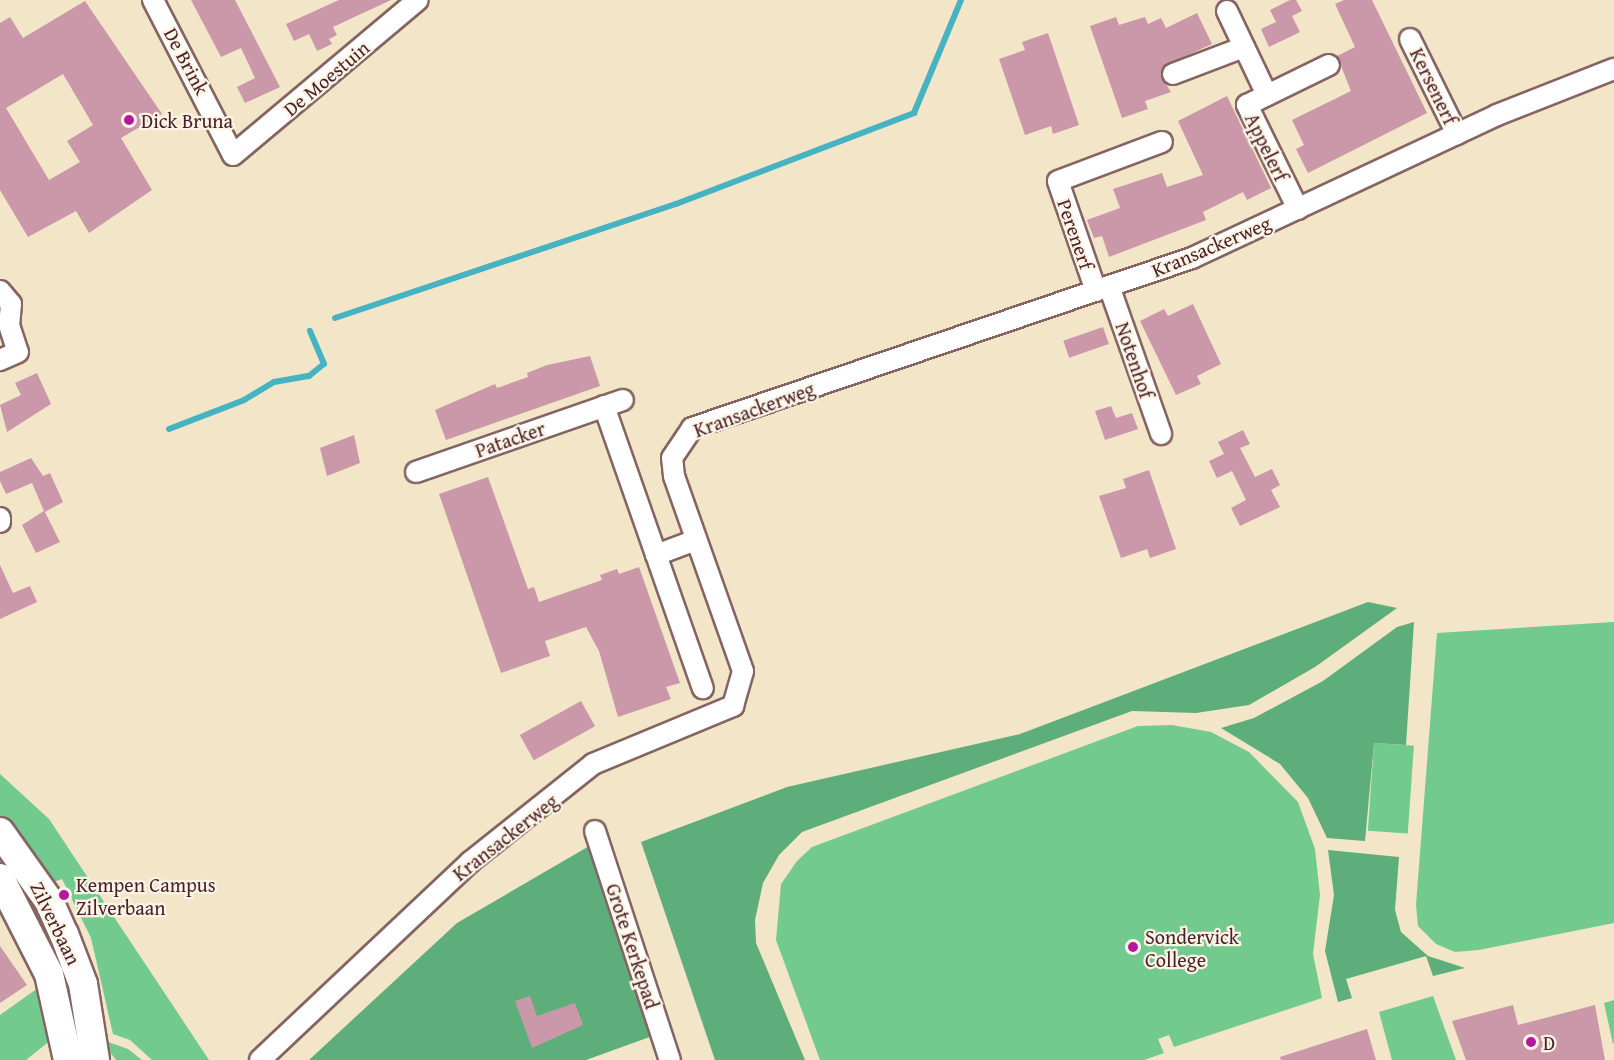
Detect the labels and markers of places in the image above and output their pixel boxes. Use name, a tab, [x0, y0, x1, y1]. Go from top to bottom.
place label: Dick Bruna	[141, 108, 233, 132]
marker: Dick Bruna	[122, 113, 136, 127]
place label: Kempen Campus Zilverbaan	[76, 872, 216, 919]
marker: Kempen Campus Zilverbaan	[57, 888, 71, 902]
place label: Sondervick College	[1145, 924, 1239, 971]
marker: Sondervick College	[1126, 940, 1140, 954]
place label: D	[1543, 1030, 1555, 1054]
marker: D	[1524, 1035, 1538, 1049]

